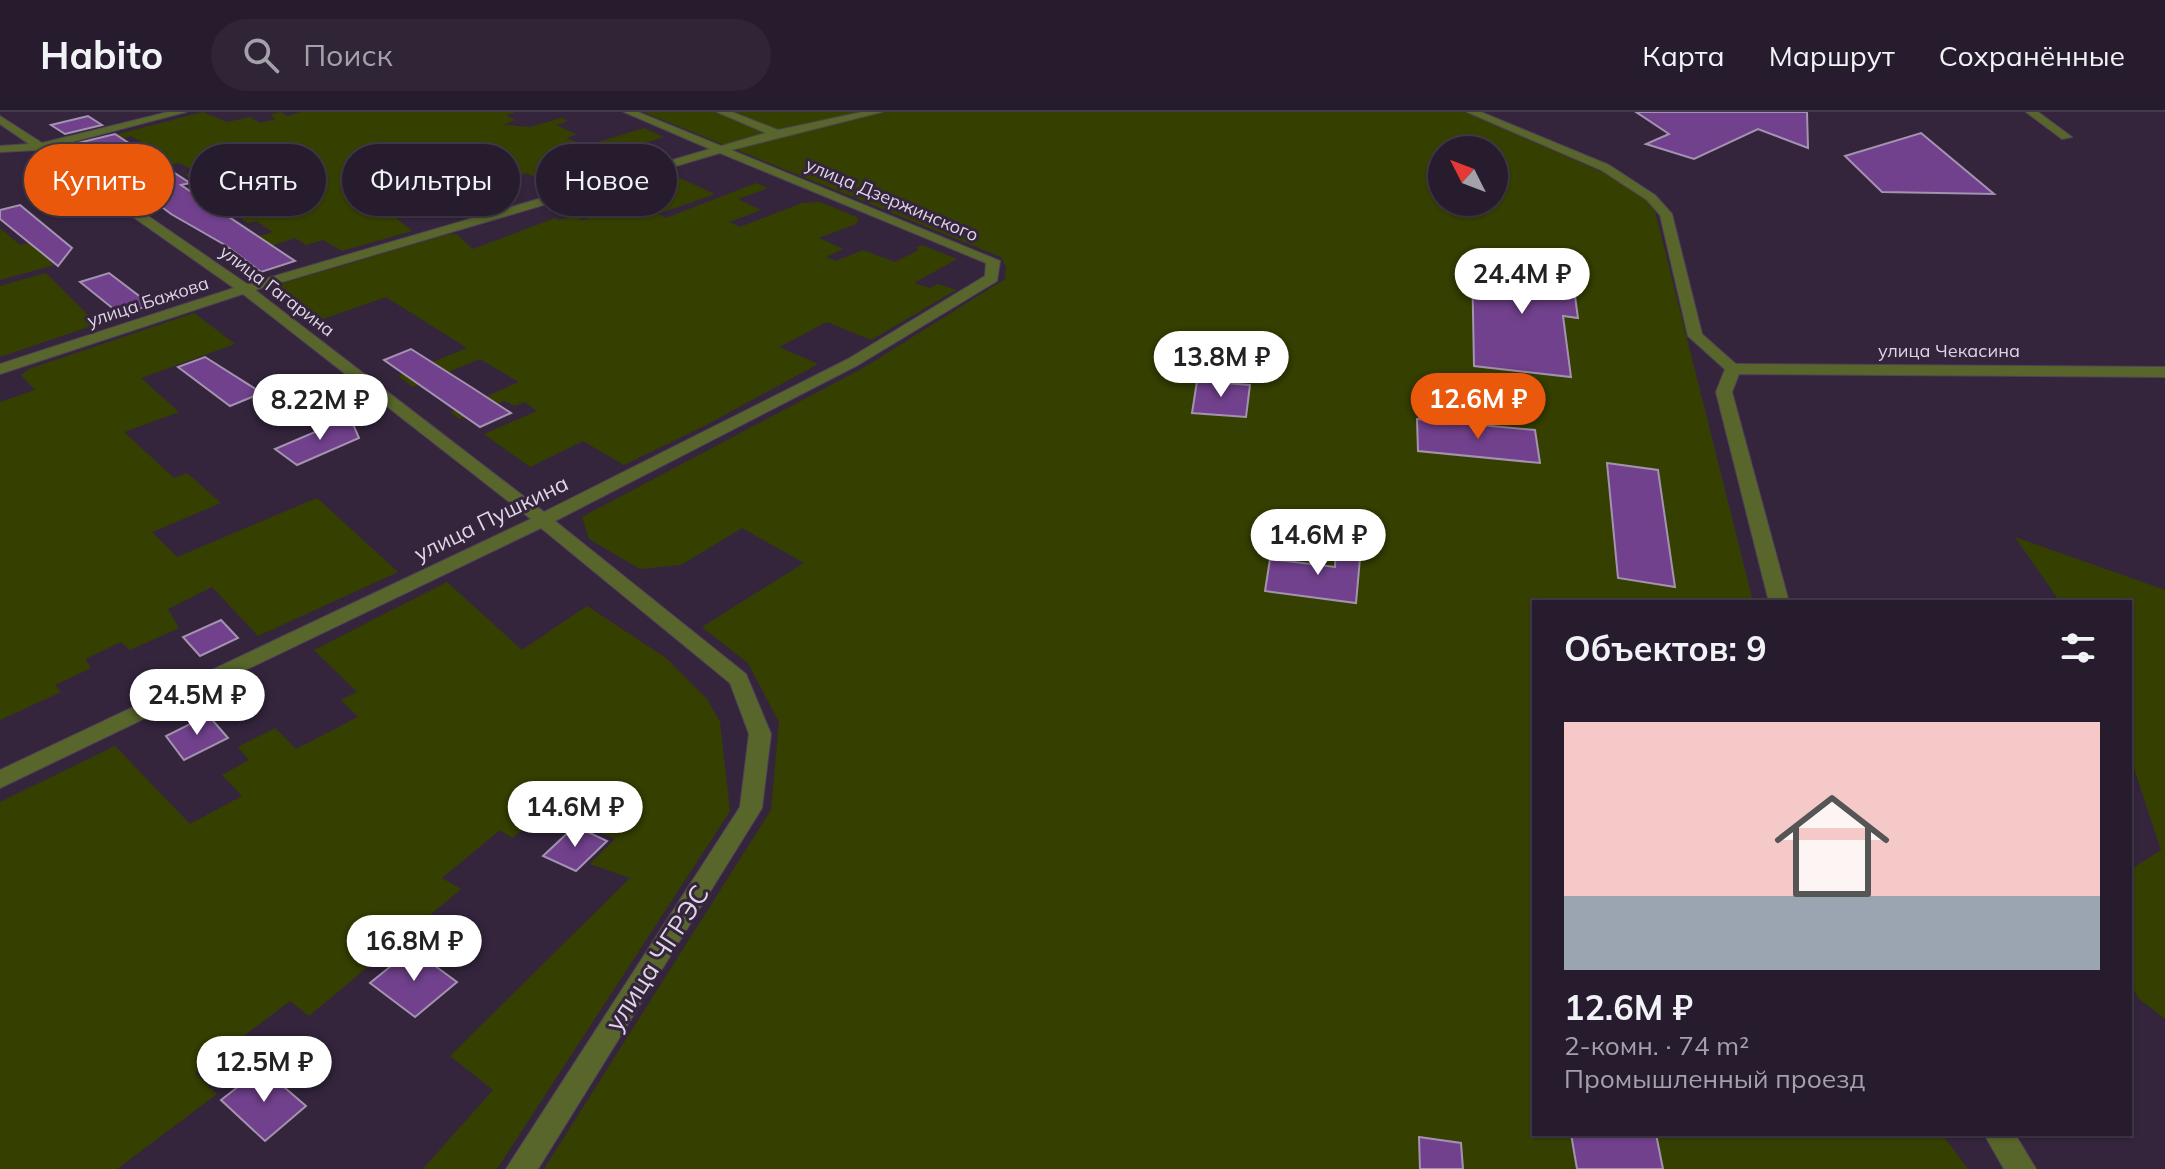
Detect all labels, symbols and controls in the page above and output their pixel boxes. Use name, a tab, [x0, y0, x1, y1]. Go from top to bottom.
search box	[211, 19, 771, 91]
text: Habito	[40, 31, 163, 79]
icon: search	[239, 33, 283, 77]
text: Поиск	[303, 36, 393, 74]
text: Карта	[1642, 38, 1725, 73]
text: Маршрут	[1769, 38, 1895, 73]
text: Сохранённые	[1939, 38, 2125, 73]
north arrow	[1428, 136, 1508, 216]
map controls	[1428, 136, 1508, 216]
chip: Купить	[24, 144, 174, 216]
chip: Снять	[190, 144, 326, 216]
chip: Фильтры	[342, 144, 520, 216]
chip: Новое	[536, 144, 677, 216]
street label: улица Дзержинского	[802, 153, 982, 246]
street label: улица Гагарина	[215, 240, 339, 341]
pin: 24.4M ₽	[1448, 248, 1596, 316]
text: 24.4M ₽	[1473, 257, 1571, 290]
street label: улица Бажова	[84, 271, 211, 332]
pin: 13.8M ₽	[1147, 331, 1295, 399]
street label: улица Чекасина	[1878, 339, 2020, 362]
text: 13.8M ₽	[1172, 340, 1270, 373]
pin: 12.6M ₽	[1404, 373, 1552, 441]
pin: 8.22M ₽	[246, 374, 394, 442]
text: 12.6M ₽	[1429, 382, 1527, 415]
text: 8.22M ₽	[271, 383, 369, 416]
street label: улица Пушкина	[409, 469, 573, 567]
pin: 14.6M ₽	[1244, 509, 1392, 577]
text: 14.6M ₽	[1269, 518, 1367, 551]
icon: filters	[2056, 626, 2100, 670]
text: Объектов: 9	[1564, 627, 1767, 670]
pin: 24.5M ₽	[123, 669, 271, 737]
text: 24.5M ₽	[148, 678, 246, 711]
icon: home	[1760, 774, 1904, 918]
pin: 14.6M ₽	[501, 781, 649, 849]
text: 14.6M ₽	[526, 790, 624, 823]
street label: улица ЧГРЭС	[597, 878, 716, 1037]
pin: 16.8M ₽	[340, 915, 488, 983]
text: 16.8M ₽	[365, 924, 463, 957]
text: 12.6M ₽	[1564, 986, 1693, 1029]
text: 2-комн. · 74 m²	[1564, 1029, 1749, 1062]
pin: 12.5M ₽	[190, 1036, 338, 1104]
text: 12.5M ₽	[215, 1045, 313, 1078]
text: Промышленный проезд	[1564, 1062, 1865, 1095]

